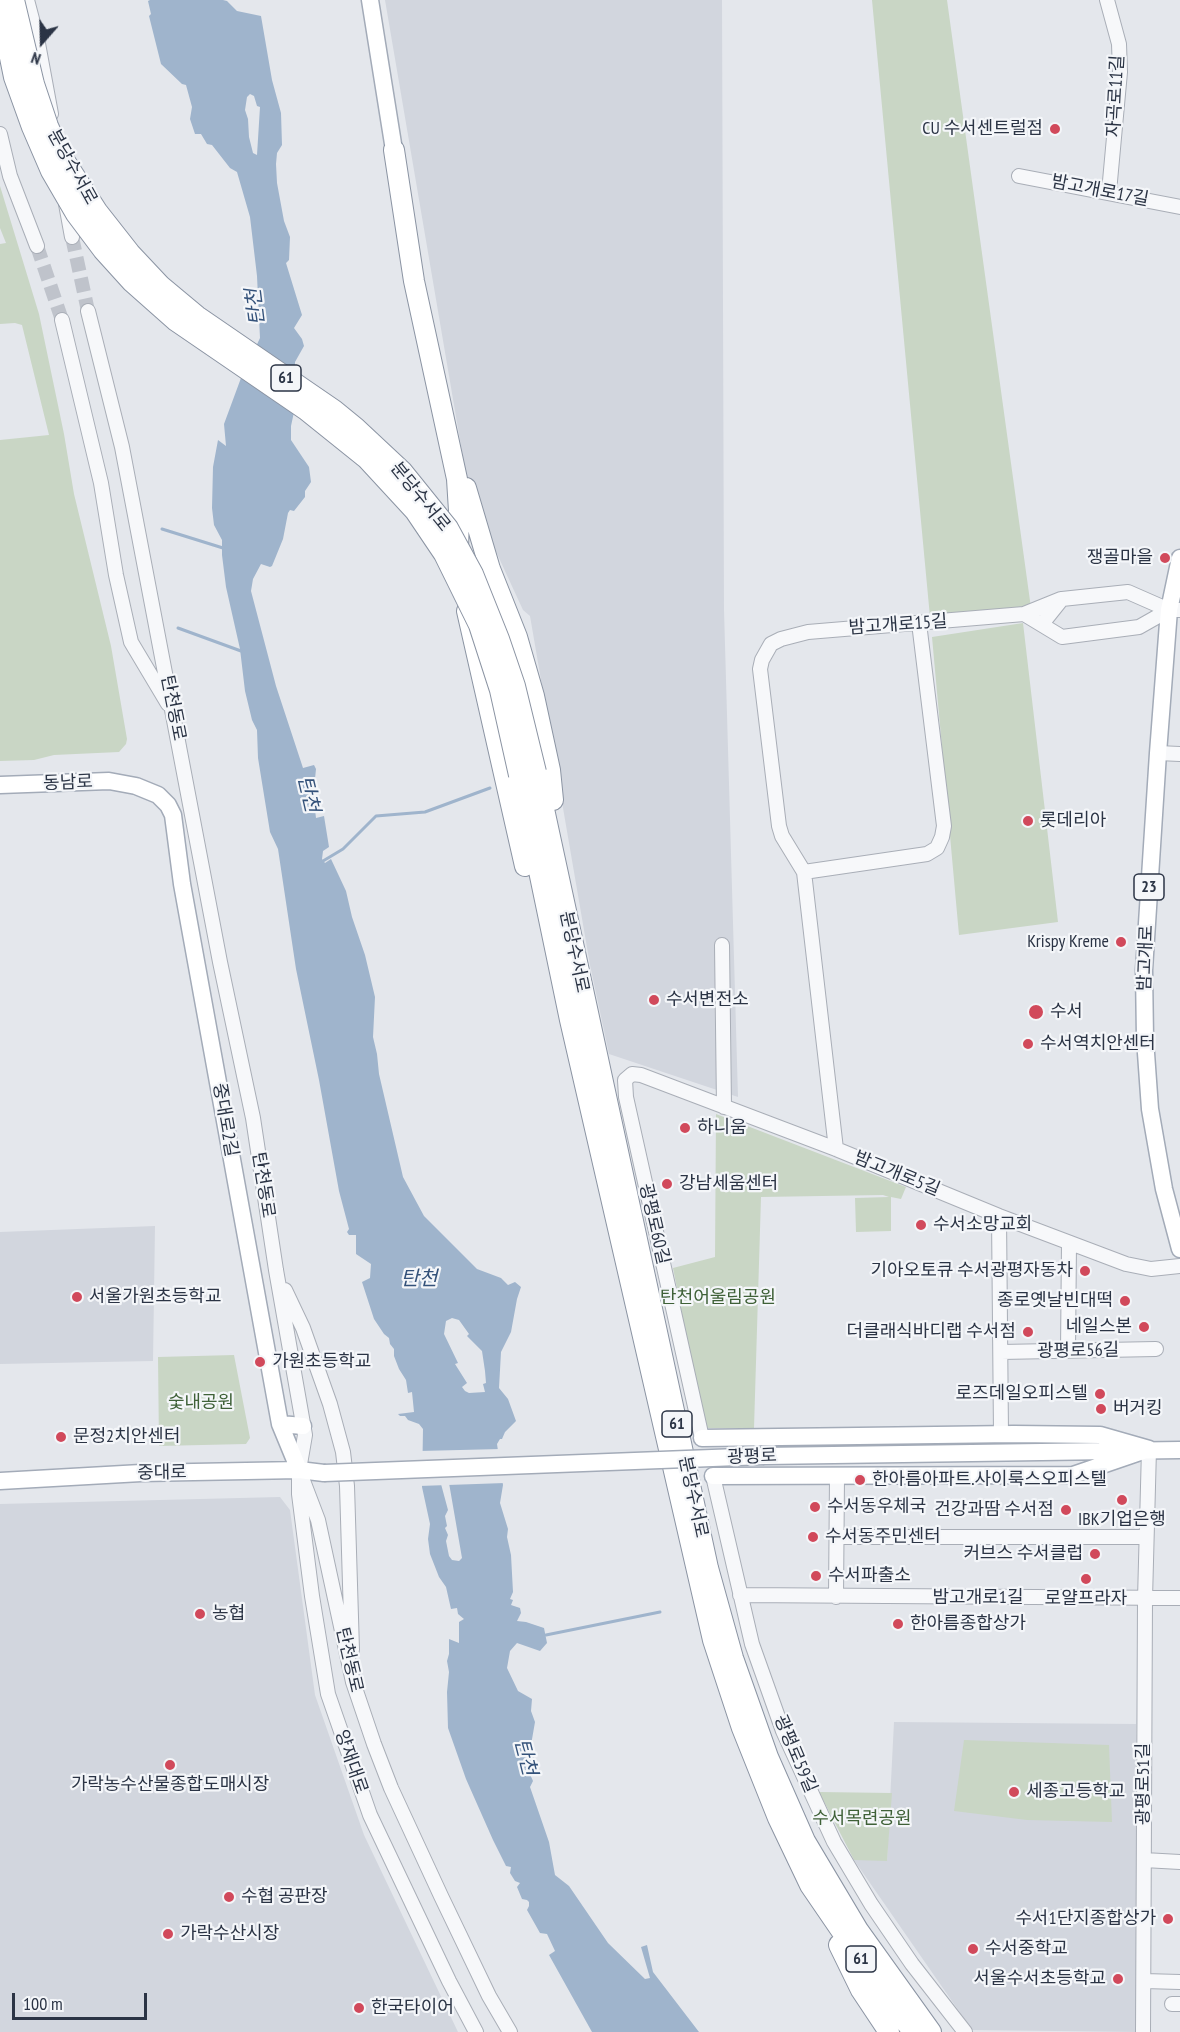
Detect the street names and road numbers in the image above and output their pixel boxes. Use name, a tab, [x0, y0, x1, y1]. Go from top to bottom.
street label: 자곡로11길	[1103, 54, 1129, 138]
street label: 분당수서로	[42, 126, 102, 208]
street label: 밤고개로17길	[1049, 171, 1151, 211]
road number: 61	[271, 365, 301, 391]
street label: 분당수서로	[386, 458, 454, 536]
street label: 밤고개로15길	[848, 611, 948, 639]
street label: 탄천동로	[156, 673, 190, 743]
street label: 동남로	[43, 771, 93, 795]
road number: 23	[1134, 874, 1164, 900]
street label: 분당수서로	[555, 909, 593, 995]
street label: 밤고개로	[1134, 925, 1158, 991]
street label: 중대로2길	[208, 1082, 242, 1158]
street label: 밤고개로5길	[851, 1147, 943, 1201]
street label: 탄천동로	[247, 1151, 279, 1219]
street label: 광평로60길	[634, 1181, 674, 1267]
street label: 광평로56길	[1037, 1339, 1119, 1363]
road number: 61	[662, 1411, 692, 1437]
street label: 광평로	[727, 1445, 777, 1469]
street label: 분당수서로	[674, 1454, 712, 1540]
street label: 중대로	[137, 1462, 187, 1484]
street label: 밤고개로1길	[933, 1587, 1023, 1609]
street label: 탄천동로	[331, 1625, 367, 1695]
street label: 광평로59길	[769, 1712, 821, 1796]
street label: 양재대로	[330, 1727, 372, 1797]
street label: 광평로51길	[1133, 1743, 1155, 1825]
road number: 61	[846, 1946, 876, 1972]

